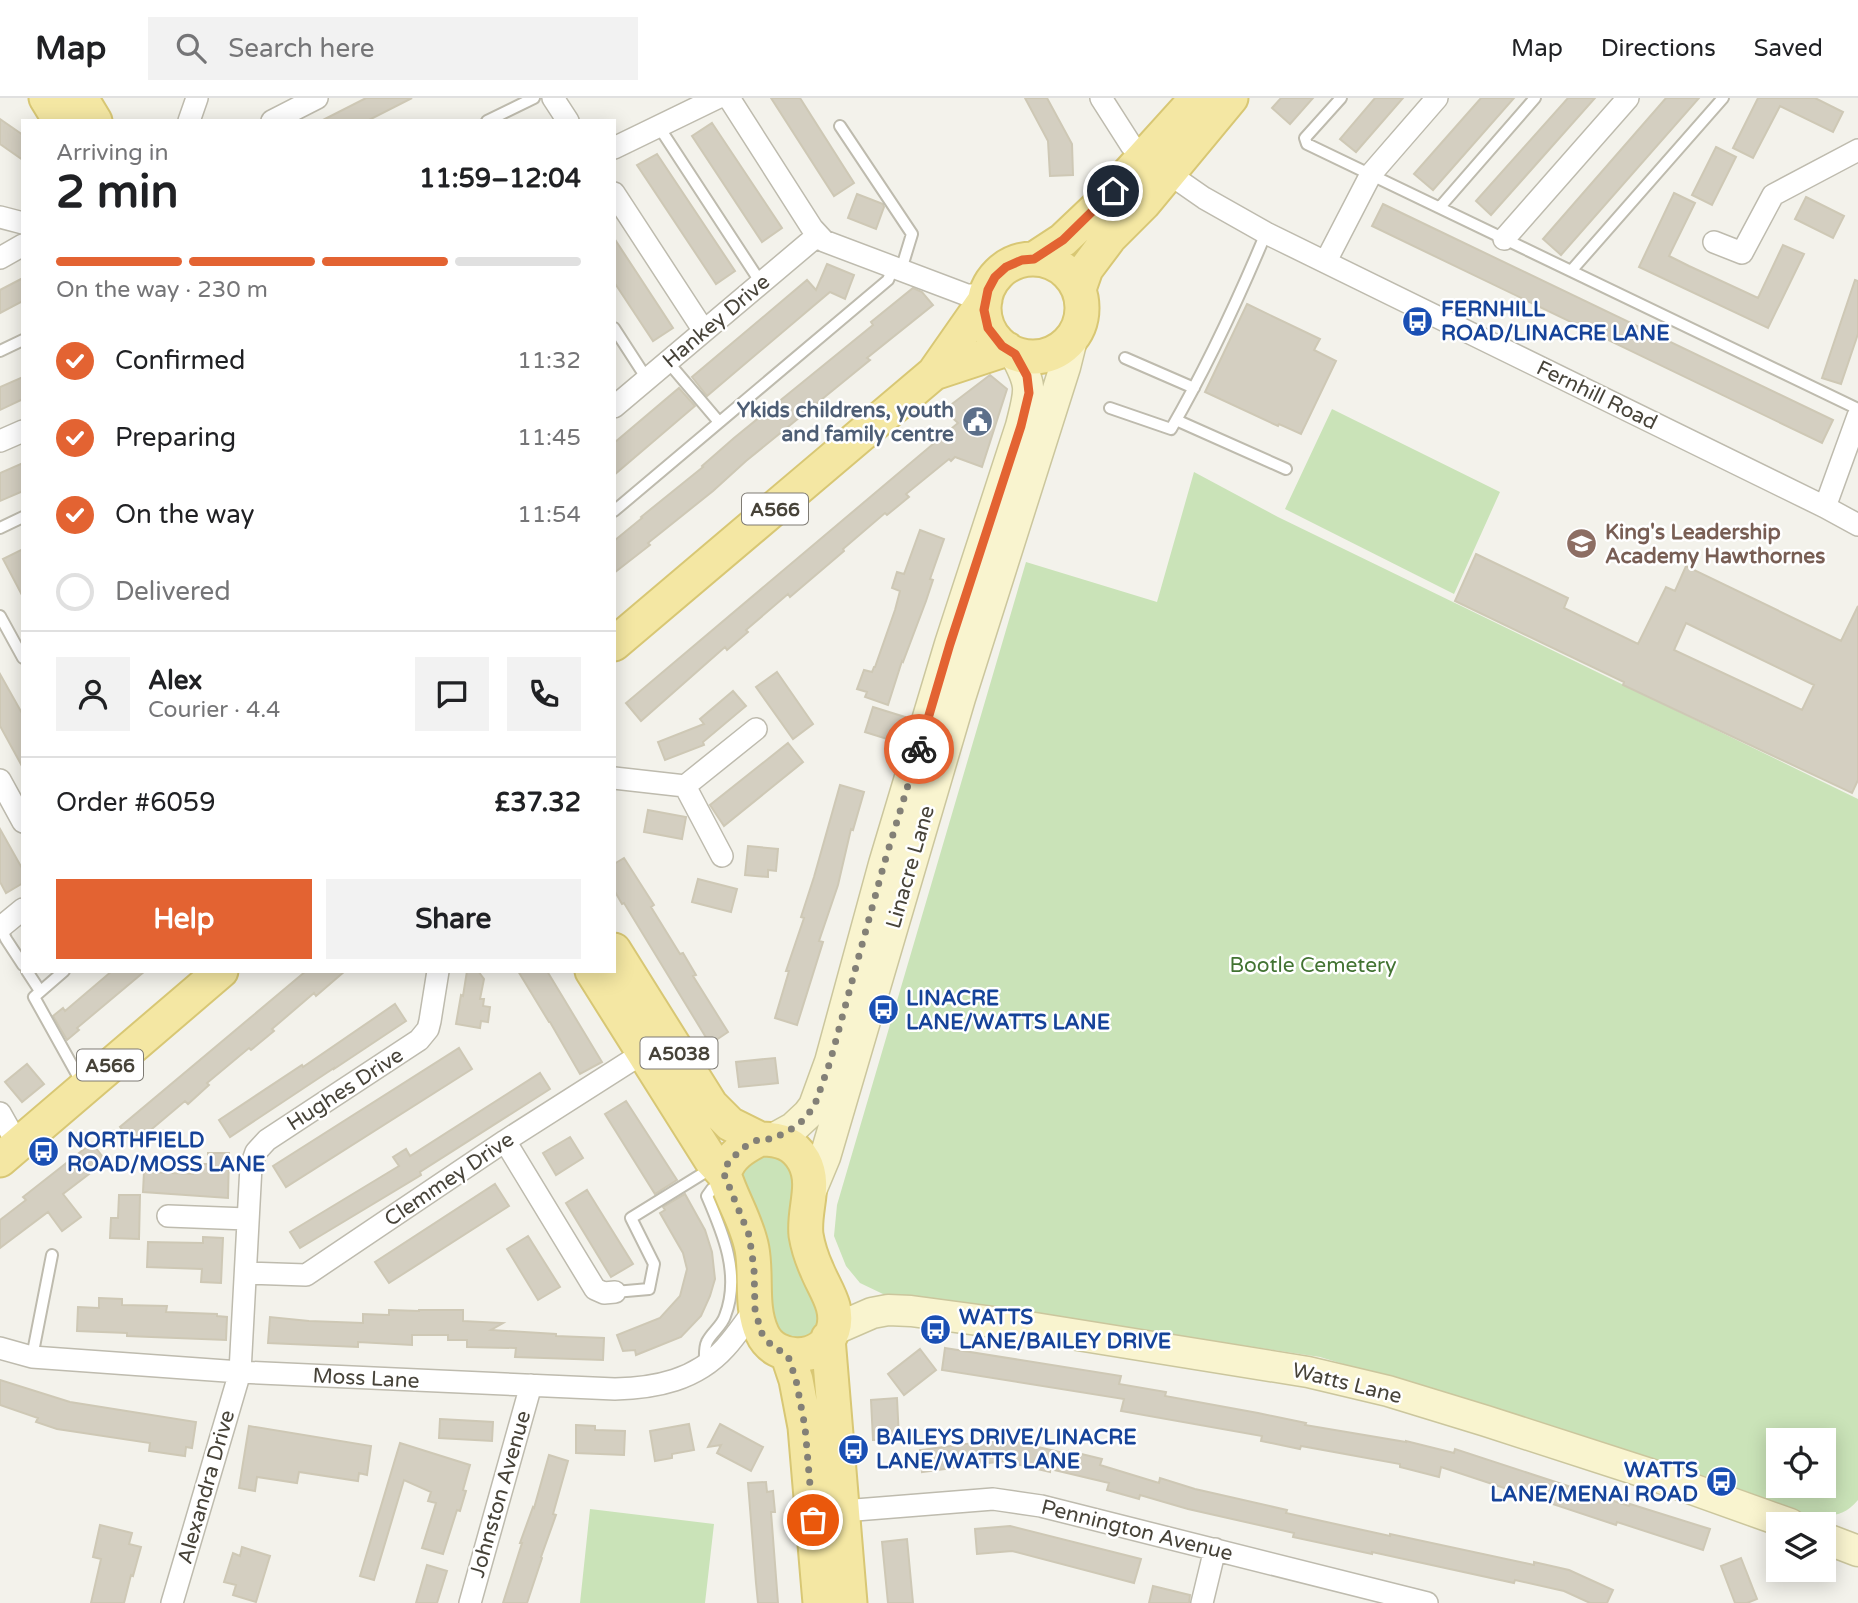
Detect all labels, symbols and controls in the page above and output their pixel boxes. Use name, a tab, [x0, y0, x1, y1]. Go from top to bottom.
search box	[148, 17, 638, 80]
text: Map	[35, 29, 106, 68]
icon: search	[172, 29, 210, 67]
text: Search here	[228, 33, 374, 64]
text: Map	[1511, 34, 1563, 63]
text: Directions	[1601, 34, 1716, 63]
text: Saved	[1754, 34, 1823, 63]
text: Arriving in	[56, 139, 169, 167]
pin	[1083, 161, 1143, 221]
text: 11:59–12:04	[419, 163, 581, 194]
text: 2 min	[56, 165, 179, 220]
icon: home	[1094, 172, 1132, 210]
street label: Hankey Drive	[658, 269, 775, 373]
text: On the way · 230 m	[56, 276, 268, 304]
place label: FERNHILL ROAD/LINACRE LANE	[1441, 297, 1670, 346]
bus stop icon: FERNHILL ROAD/LINACRE LANE	[1401, 304, 1435, 338]
icon: check	[56, 342, 94, 380]
text: Confirmed	[115, 345, 245, 376]
text: 11:32	[517, 347, 581, 375]
street label: Fernhill Road	[1532, 355, 1661, 435]
place label: Ykids childrens, youth and family centre	[737, 398, 954, 447]
public building icon: Ykids childrens, youth and family centre	[960, 405, 994, 439]
icon: check	[56, 419, 94, 457]
text: Preparing	[115, 422, 236, 453]
text: 11:45	[517, 424, 581, 452]
road number: A566	[742, 494, 808, 524]
icon: check	[56, 496, 94, 534]
text: On the way	[115, 499, 255, 530]
text: 11:54	[517, 501, 581, 529]
place label: King's Leadership Academy Hawthornes	[1605, 520, 1825, 569]
school or university icon: King's Leadership Academy Hawthornes	[1565, 527, 1599, 561]
text: Delivered	[115, 576, 231, 607]
button: person	[56, 657, 130, 731]
button: chat	[415, 657, 489, 731]
button: phone	[507, 657, 581, 731]
text: Alex	[148, 665, 202, 696]
text: Courier · 4.4	[148, 696, 280, 724]
courier	[884, 714, 954, 784]
icon: bike	[900, 730, 938, 768]
text: Order #6059	[56, 787, 216, 818]
text: £37.32	[495, 787, 581, 818]
street label: Linacre Lane	[881, 803, 940, 932]
button: Help	[56, 879, 312, 959]
button: Share	[326, 879, 581, 959]
park label: Bootle Cemetery	[1230, 953, 1396, 978]
place label: LINACRE LANE/WATTS LANE	[906, 986, 1110, 1035]
bus stop icon: LINACRE LANE/WATTS LANE	[866, 993, 900, 1027]
road number: A5038	[640, 1037, 718, 1068]
street label: Hughes Drive	[282, 1043, 408, 1136]
road number: A566	[77, 1049, 143, 1080]
street label: Clemmey Drive	[380, 1127, 519, 1232]
place label: NORTHFIELD ROAD/MOSS LANE	[67, 1128, 266, 1177]
bus stop icon: NORTHFIELD ROAD/MOSS LANE	[27, 1135, 61, 1169]
place label: WATTS LANE/BAILEY DRIVE	[959, 1305, 1171, 1354]
bus stop icon: WATTS LANE/BAILEY DRIVE	[919, 1312, 953, 1346]
street label: Watts Lane	[1289, 1358, 1404, 1409]
street label: Moss Lane	[312, 1363, 420, 1394]
street label: Alexandra Drive	[173, 1407, 240, 1567]
street label: Johnston Avenue	[465, 1408, 536, 1580]
place label: BAILEYS DRIVE/LINACRE LANE/WATTS LANE	[876, 1425, 1137, 1474]
map controls	[1766, 1428, 1836, 1582]
button: locate	[1766, 1428, 1836, 1498]
bus stop icon: BAILEYS DRIVE/LINACRE LANE/WATTS LANE	[836, 1432, 870, 1466]
place label: WATTS LANE/MENAI ROAD	[1490, 1458, 1698, 1507]
bus stop icon: WATTS LANE/MENAI ROAD	[1704, 1465, 1738, 1499]
pin	[783, 1490, 843, 1550]
street label: Pennington Avenue	[1038, 1495, 1235, 1566]
icon: bag	[794, 1501, 832, 1539]
button: layers	[1766, 1512, 1836, 1582]

